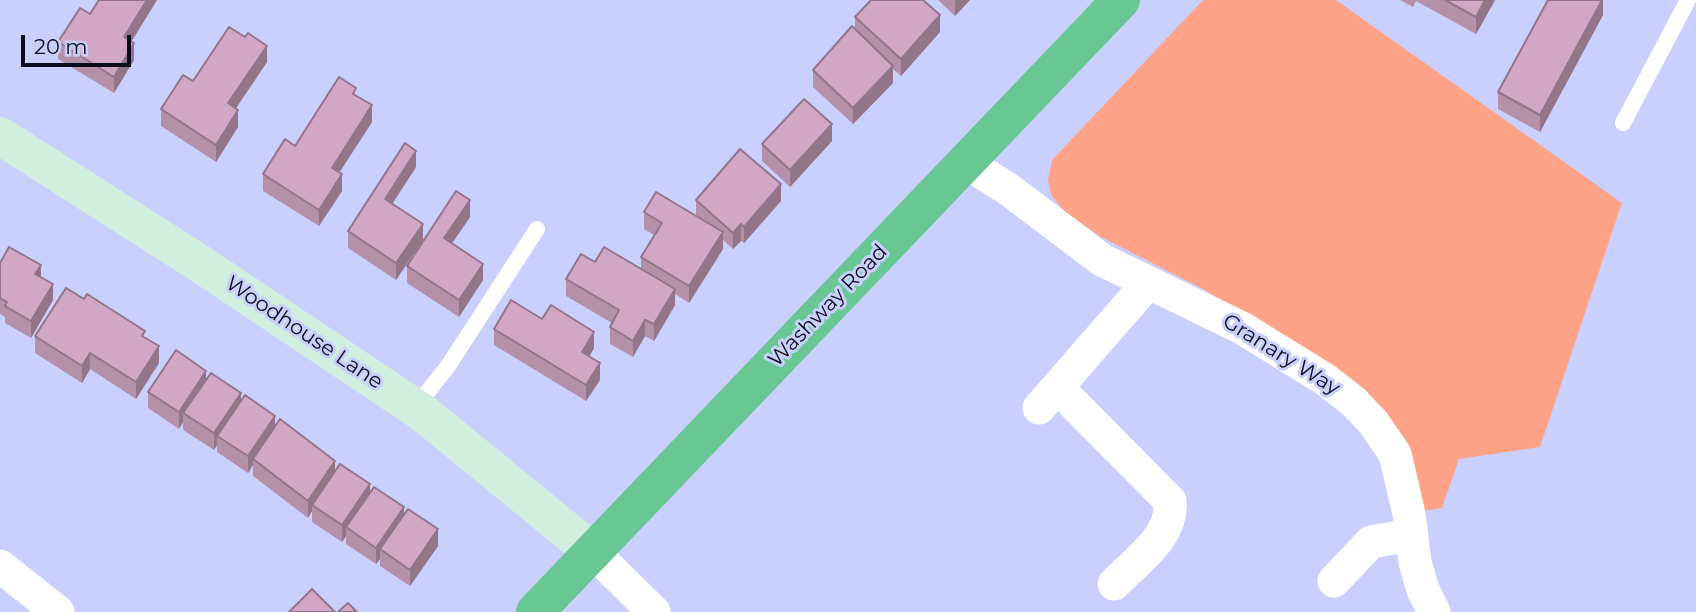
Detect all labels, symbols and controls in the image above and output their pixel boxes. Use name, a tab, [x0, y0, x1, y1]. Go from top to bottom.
scale bar	[24, 21, 135, 65]
text: 20 m	[34, 34, 88, 59]
street label: Washway Road	[763, 239, 893, 373]
street label: Woodhouse Lane	[221, 271, 387, 395]
street label: Granary Way	[1218, 309, 1344, 401]

